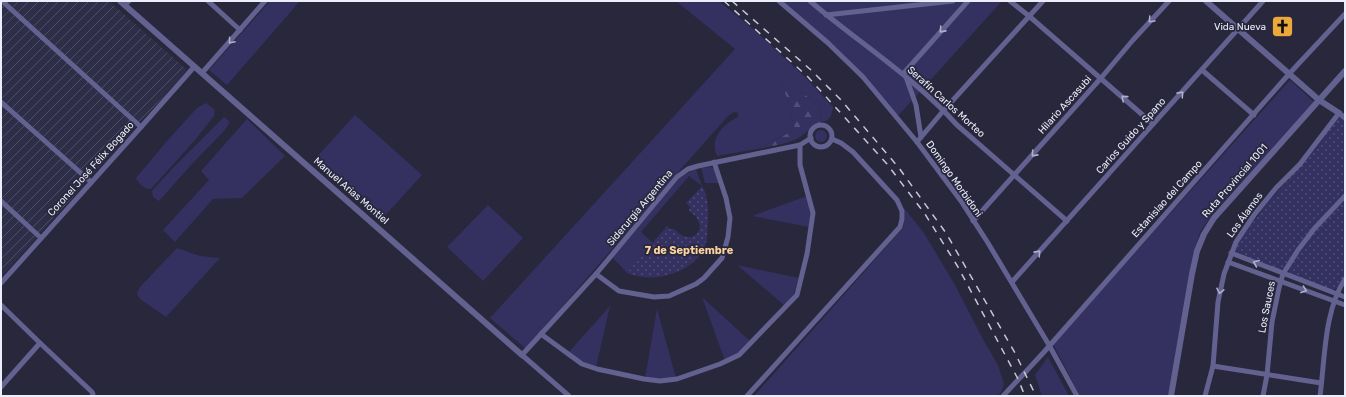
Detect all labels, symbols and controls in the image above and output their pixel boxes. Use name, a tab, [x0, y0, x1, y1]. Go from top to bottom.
church icon: Vida Nueva	[1269, 14, 1295, 40]
one-way arrow	[1149, 16, 1156, 23]
place label: Vida Nueva	[1214, 21, 1266, 33]
one-way arrow	[939, 25, 946, 33]
one-way arrow	[228, 36, 235, 44]
street label: Serafín Carlos Morteo	[905, 64, 987, 140]
street label: Hilario Ascasubi	[1036, 73, 1094, 137]
one-way arrow	[1176, 91, 1183, 98]
street label: Carlos Guido y Spano	[1094, 95, 1168, 176]
one-way arrow	[1121, 96, 1129, 103]
street label: Coronel José Félix Bogado	[45, 119, 137, 219]
street label: Domingo Morbidoni	[923, 139, 985, 219]
street label: Ruta Provincial 1001	[1200, 142, 1270, 220]
one-way arrow	[1031, 149, 1038, 156]
street label: Manuel Arias Montiel	[311, 155, 391, 227]
street label: Estanislao del Campo	[1129, 158, 1205, 240]
street label: Siderurgia Argentina	[605, 167, 675, 249]
street label: Los Álamos	[1225, 190, 1265, 240]
district label: 7 de Septiembre	[645, 244, 734, 257]
one-way arrow	[1033, 250, 1041, 258]
one-way arrow	[1253, 260, 1260, 268]
street label: Los Sauces	[1256, 280, 1278, 334]
one-way arrow	[1300, 285, 1307, 293]
one-way arrow	[1217, 288, 1225, 294]

